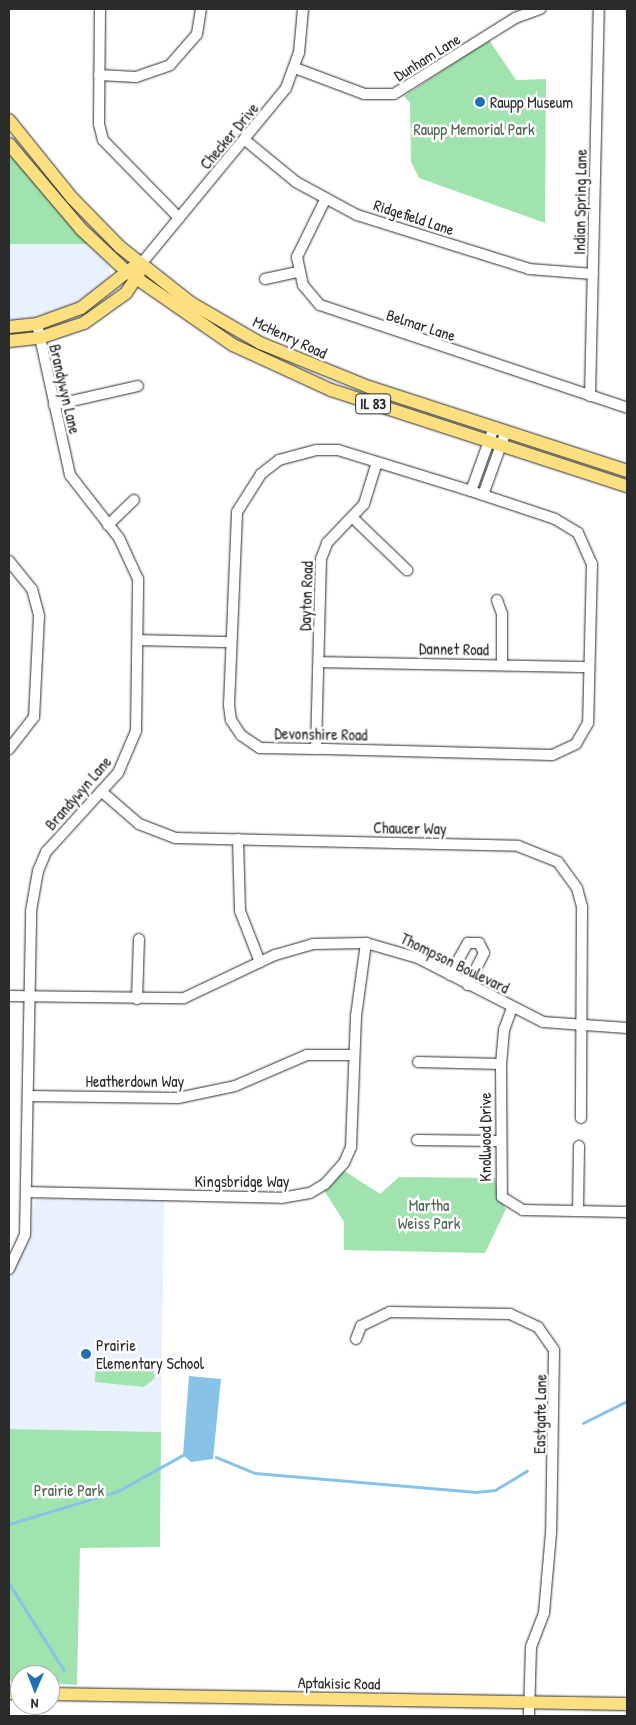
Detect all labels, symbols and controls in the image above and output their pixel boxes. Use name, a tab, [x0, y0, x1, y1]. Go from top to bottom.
street label: Dunham Lane	[390, 29, 464, 85]
place label: Raupp Museum	[490, 92, 573, 112]
marker: Raupp Museum	[474, 96, 486, 108]
street label: Checker Drive	[196, 99, 262, 173]
park label: Raupp Memorial Park	[413, 119, 535, 139]
street label: Indian Spring Lane	[569, 149, 591, 255]
street label: Ridgefield Lane	[371, 195, 457, 239]
street label: Belmar Lane	[384, 305, 458, 345]
street label: McHenry Road	[250, 311, 330, 363]
street label: Brandywyn Lane	[45, 342, 85, 436]
road number: IL 83	[354, 392, 392, 416]
street label: Dayton Road	[295, 561, 317, 631]
street label: Dannet Road	[419, 639, 489, 659]
street label: Devonshire Road	[274, 724, 368, 744]
street label: Brandywyn Lane	[41, 752, 115, 834]
street label: Chaucer Way	[373, 818, 447, 838]
street label: Thompson Boulevard	[398, 928, 512, 998]
street label: Heatherdown Way	[86, 1071, 184, 1091]
street label: Knollwood Drive	[475, 1092, 495, 1182]
street label: Kingsbridge Way	[194, 1171, 290, 1191]
park label: Martha Weiss Park	[398, 1195, 460, 1233]
place label: Prairie Elementary School	[96, 1335, 204, 1373]
marker: Prairie Elementary School	[80, 1348, 92, 1360]
street label: Eastgate Lane	[530, 1374, 550, 1454]
park label: Prairie Park	[34, 1480, 104, 1500]
north arrow	[10, 1665, 60, 1715]
street label: Aptakisic Road	[298, 1673, 380, 1693]
text: N	[31, 1695, 39, 1714]

